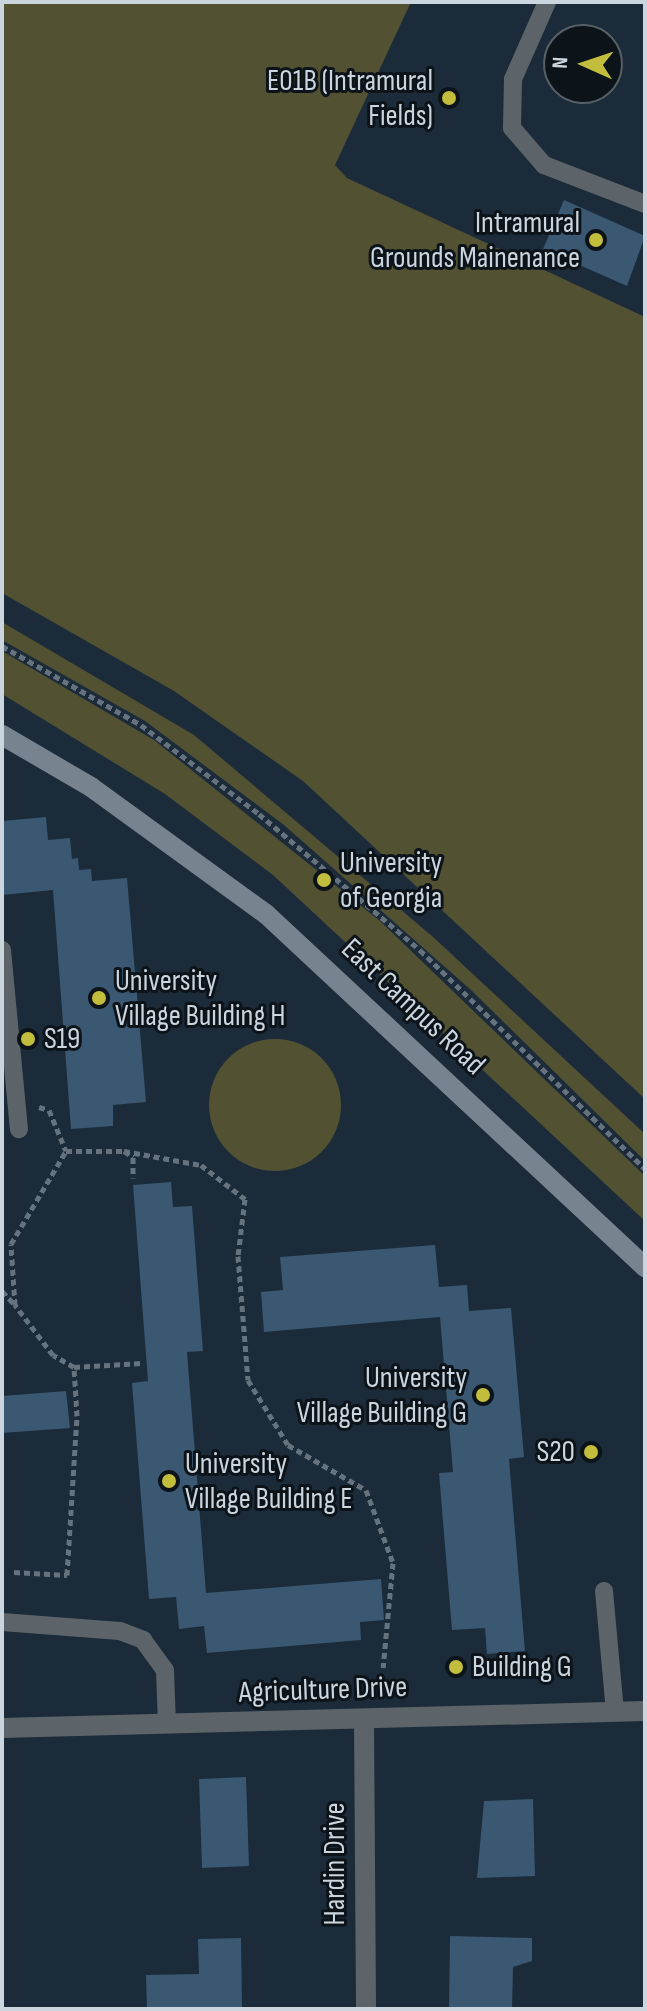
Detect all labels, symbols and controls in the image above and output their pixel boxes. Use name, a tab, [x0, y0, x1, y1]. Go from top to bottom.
north arrow	[543, 24, 623, 104]
text: N	[547, 56, 574, 69]
place label: E01B (Intramural Fields)	[267, 63, 433, 134]
marker: E01B (Intramural Fields)	[440, 89, 458, 107]
place label: Intramural Grounds Mainenance	[370, 205, 580, 276]
marker: Intramural Grounds Mainenance	[587, 231, 605, 249]
place label: University of Georgia	[340, 845, 442, 916]
marker: University of Georgia	[315, 871, 333, 889]
street label: East Campus Road	[334, 931, 492, 1083]
place label: University Village Building H	[115, 963, 285, 1034]
marker: University Village Building H	[90, 989, 108, 1007]
place label: S19	[44, 1021, 80, 1057]
marker: S19	[19, 1030, 37, 1048]
place label: University Village Building G	[297, 1360, 467, 1430]
marker: University Village Building G	[474, 1386, 492, 1404]
place label: S20	[536, 1434, 575, 1470]
marker: S20	[582, 1443, 600, 1461]
place label: University Village Building E	[185, 1446, 353, 1516]
marker: University Village Building E	[160, 1472, 178, 1490]
place label: Building G	[472, 1649, 572, 1685]
marker: Building G	[447, 1658, 465, 1676]
street label: Agriculture Drive	[238, 1669, 408, 1711]
street label: Hardin Drive	[317, 1803, 353, 1925]

